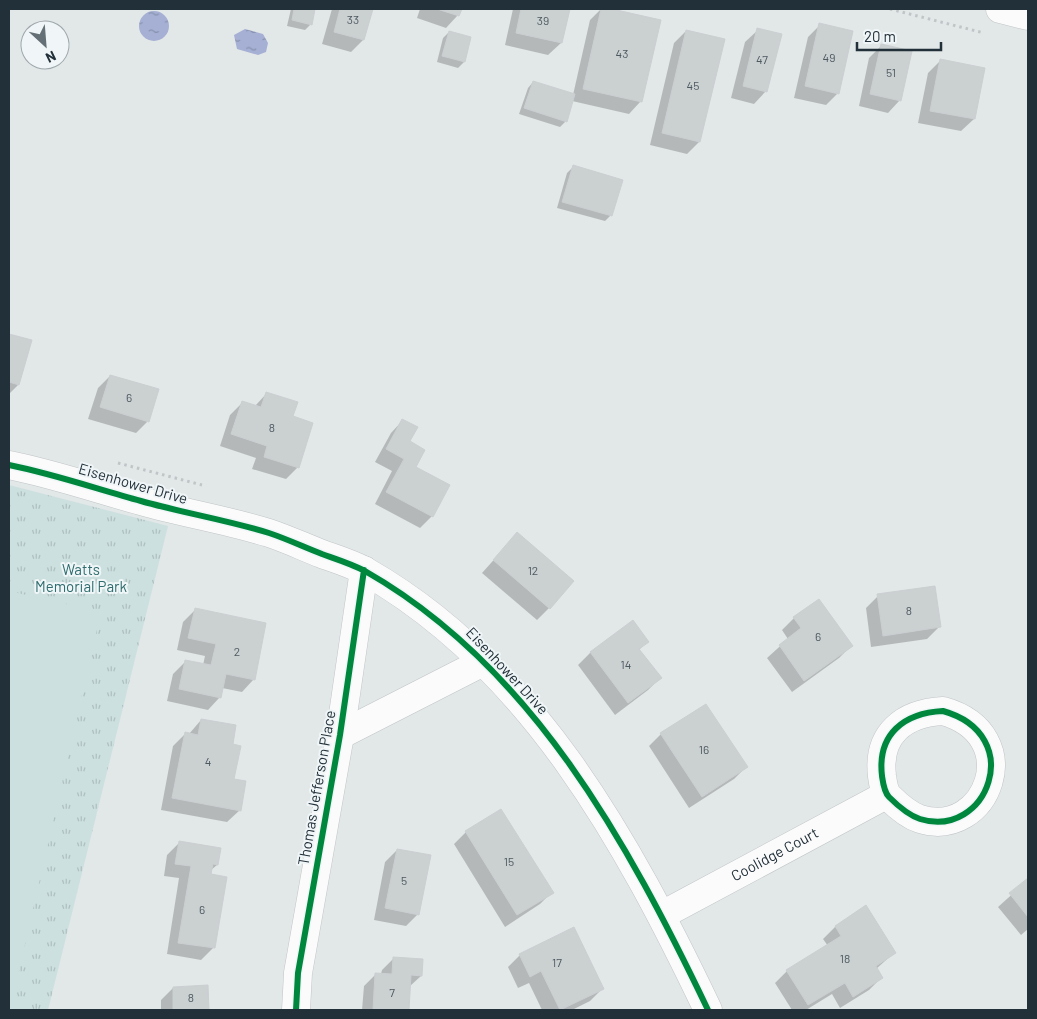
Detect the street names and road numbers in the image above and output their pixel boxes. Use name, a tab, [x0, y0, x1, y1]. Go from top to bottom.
street label: Eisenhower Drive	[77, 459, 190, 507]
street label: Eisenhower Drive	[463, 623, 553, 718]
street label: Thomas Jefferson Place	[294, 709, 339, 867]
street label: Coolidge Court	[728, 823, 821, 884]

